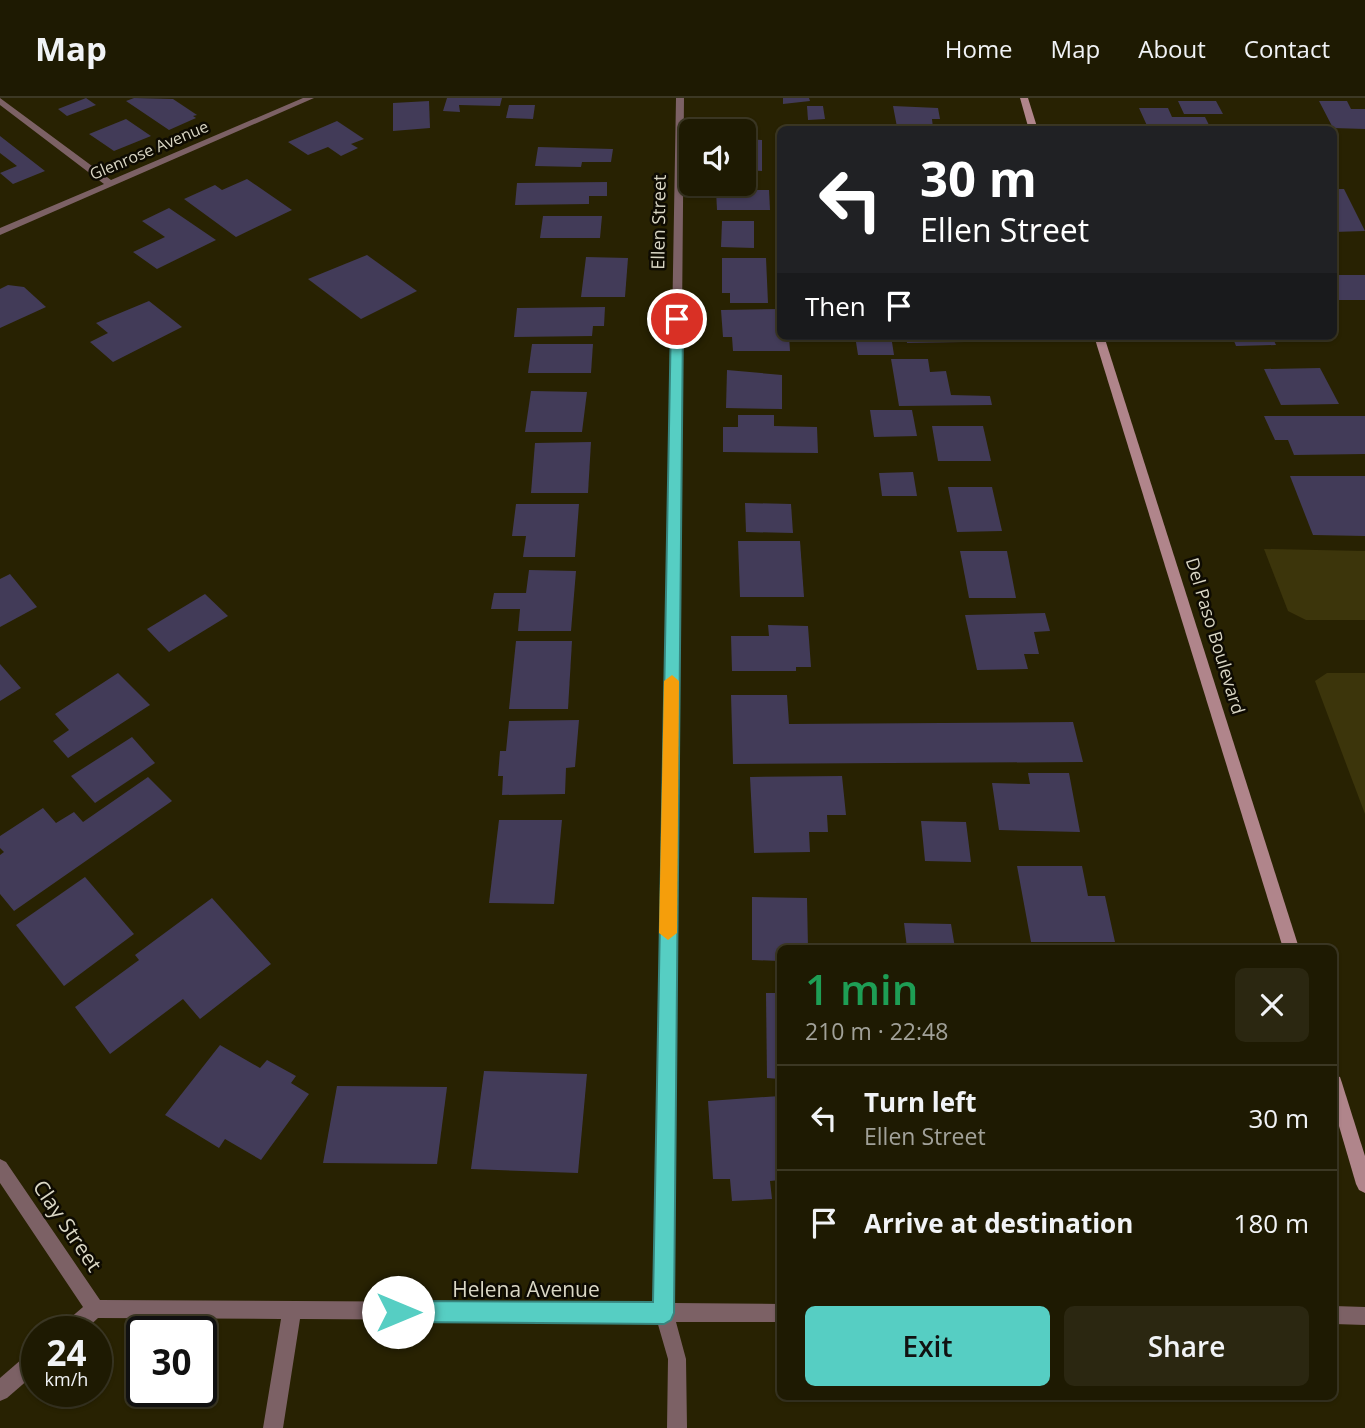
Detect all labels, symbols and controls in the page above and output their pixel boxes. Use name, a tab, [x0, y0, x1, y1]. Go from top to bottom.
text: Map	[35, 26, 107, 71]
text: Home	[945, 32, 1013, 65]
text: Map	[1051, 32, 1100, 65]
text: About	[1138, 32, 1206, 65]
text: Contact	[1244, 32, 1330, 65]
street label: Glenrose Avenue	[86, 115, 212, 185]
map controls	[679, 119, 756, 196]
button: sound	[679, 119, 756, 196]
text: 30 m	[920, 145, 1037, 211]
icon: left	[805, 154, 896, 245]
street label: Ellen Street	[645, 174, 671, 270]
text: Ellen Street	[920, 208, 1089, 251]
icon: arrive	[880, 287, 918, 325]
text: Then	[805, 288, 866, 324]
pin	[647, 289, 707, 349]
icon: arrive	[658, 300, 696, 338]
street label: Del Paso Boulevard	[1181, 554, 1251, 717]
text: 1 min	[805, 960, 918, 1017]
button: close	[1235, 968, 1309, 1042]
text: 210 m · 22:48	[805, 1015, 948, 1047]
text: Turn left	[864, 1084, 976, 1120]
icon: left	[805, 1099, 843, 1137]
text: 30 m	[1248, 1100, 1309, 1136]
text: Ellen Street	[864, 1120, 986, 1152]
street label: Clay Street	[27, 1174, 109, 1277]
icon: arrive	[805, 1204, 843, 1242]
text: Arrive at destination	[864, 1205, 1133, 1241]
text: 180 m	[1234, 1205, 1309, 1241]
position arrow	[361, 1275, 435, 1349]
street label: Helena Avenue	[452, 1275, 600, 1303]
button: Exit	[805, 1306, 1050, 1386]
button: Share	[1064, 1306, 1309, 1386]
speed limit sign: 30	[126, 1316, 217, 1407]
text: 24	[46, 1329, 87, 1376]
text: km/h	[45, 1367, 88, 1391]

